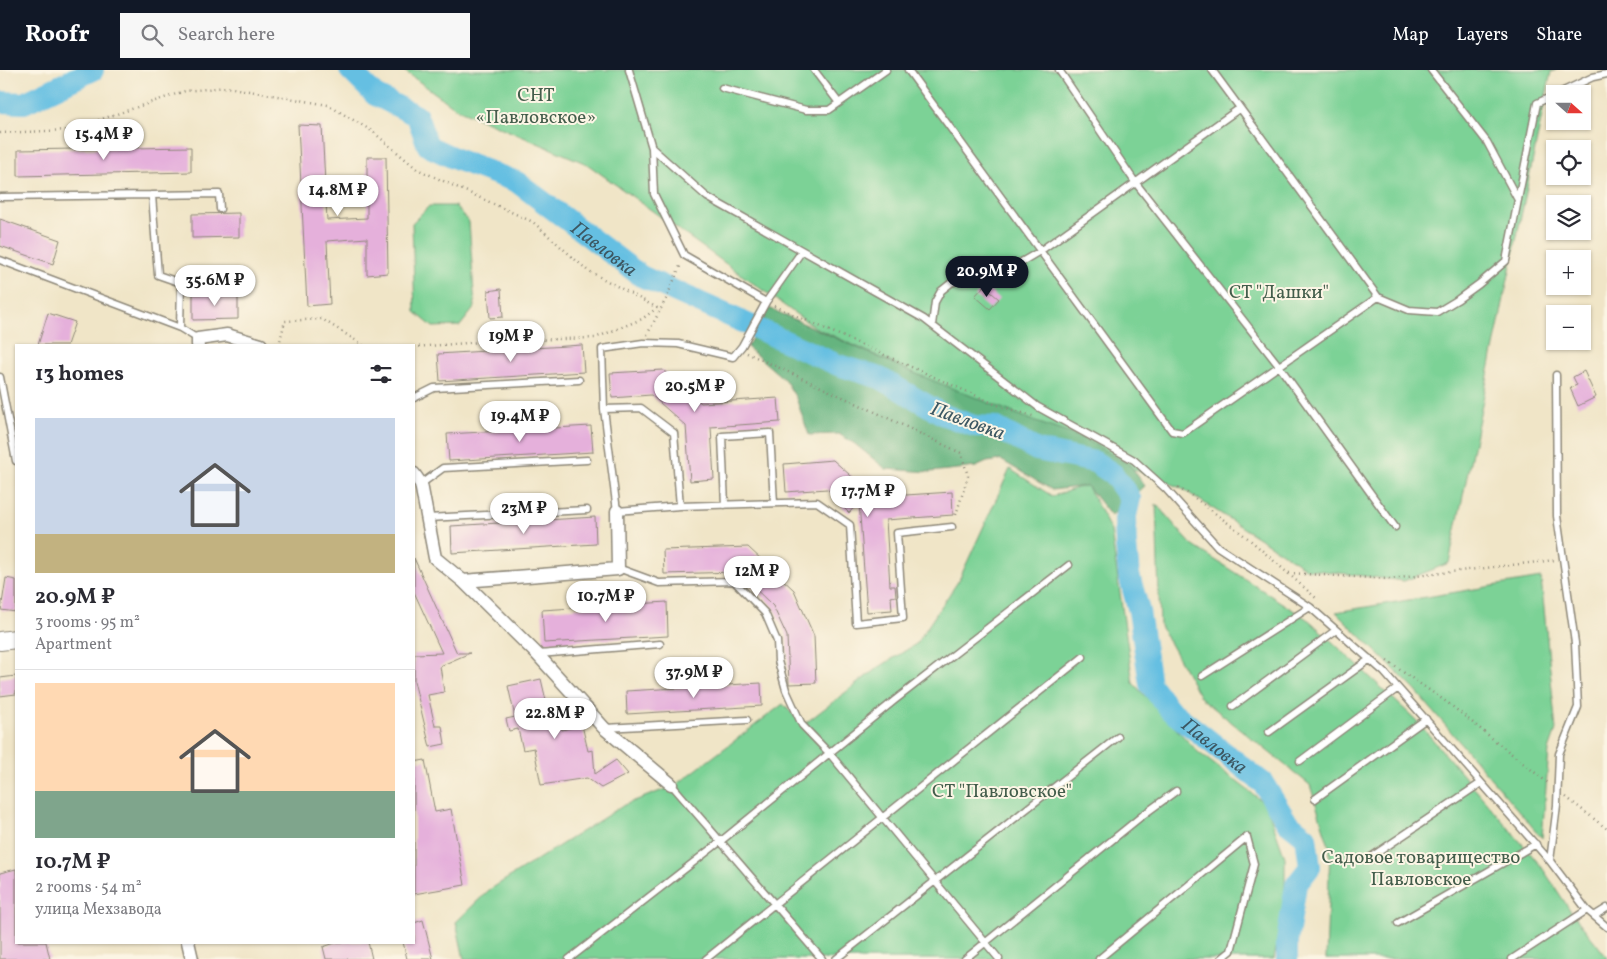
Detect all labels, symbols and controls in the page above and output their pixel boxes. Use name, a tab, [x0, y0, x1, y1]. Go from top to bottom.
search box	[120, 13, 470, 58]
text: Roofr	[25, 18, 90, 52]
icon: search	[138, 21, 166, 49]
text: Search here	[178, 22, 275, 48]
text: Map	[1392, 23, 1428, 48]
text: Layers	[1456, 23, 1508, 48]
text: Share	[1536, 23, 1582, 48]
park label: СНТ «Павловское»	[476, 83, 596, 131]
north arrow	[1546, 85, 1591, 130]
map controls	[1546, 85, 1591, 350]
pin: 15.4M ₽	[58, 118, 150, 161]
text: 15.4M ₽	[75, 124, 133, 146]
button: locate	[1546, 140, 1591, 185]
pin: 14.8M ₽	[292, 174, 384, 217]
text: 14.8M ₽	[308, 180, 368, 202]
button: layers	[1546, 195, 1591, 240]
water label: Павловка	[564, 215, 642, 284]
button: +	[1546, 250, 1591, 295]
pin: 20.9M ₽	[941, 256, 1033, 298]
text: 20.9M ₽	[956, 261, 1018, 283]
pin: 35.6M ₽	[169, 264, 261, 307]
text: 35.6M ₽	[186, 270, 244, 292]
park label: СТ "Дашки"	[1229, 280, 1329, 306]
button: −	[1546, 305, 1591, 350]
pin: 19M ₽	[476, 320, 546, 363]
text: 19M ₽	[489, 326, 533, 348]
text: 13 homes	[35, 360, 124, 389]
icon: filters	[367, 360, 395, 388]
pin: 20.5M ₽	[649, 370, 741, 413]
text: 20.5M ₽	[665, 376, 725, 398]
water label: Павловка	[926, 396, 1008, 448]
pin: 19.4M ₽	[474, 400, 566, 443]
text: 19.4M ₽	[490, 406, 550, 428]
icon: home	[170, 450, 260, 540]
pin: 17.7M ₽	[822, 476, 914, 518]
text: 17.7M ₽	[841, 481, 895, 503]
pin: 23M ₽	[489, 492, 559, 535]
text: 23M ₽	[501, 498, 547, 520]
pin: 12M ₽	[722, 556, 792, 598]
text: 12M ₽	[735, 561, 779, 583]
pin: 10.7M ₽	[560, 580, 652, 623]
text: 20.9M ₽	[35, 583, 115, 612]
text: 10.7M ₽	[577, 586, 635, 608]
text: 3 rooms · 95 m²	[35, 612, 140, 634]
text: Apartment	[35, 634, 112, 656]
pin: 37.9M ₽	[648, 656, 740, 699]
text: 37.9M ₽	[665, 662, 723, 684]
pin: 22.8M ₽	[509, 698, 601, 740]
text: 22.8M ₽	[525, 703, 585, 725]
water label: Павловка	[1175, 712, 1253, 782]
icon: home	[170, 716, 260, 806]
park label: СТ "Павловское"	[932, 779, 1072, 805]
park label: Садовое товарищество Павловское	[1322, 845, 1520, 893]
text: 10.7M ₽	[35, 848, 111, 877]
text: 2 rooms · 54 m²	[35, 877, 142, 899]
text: улица Мехзавода	[35, 899, 162, 921]

